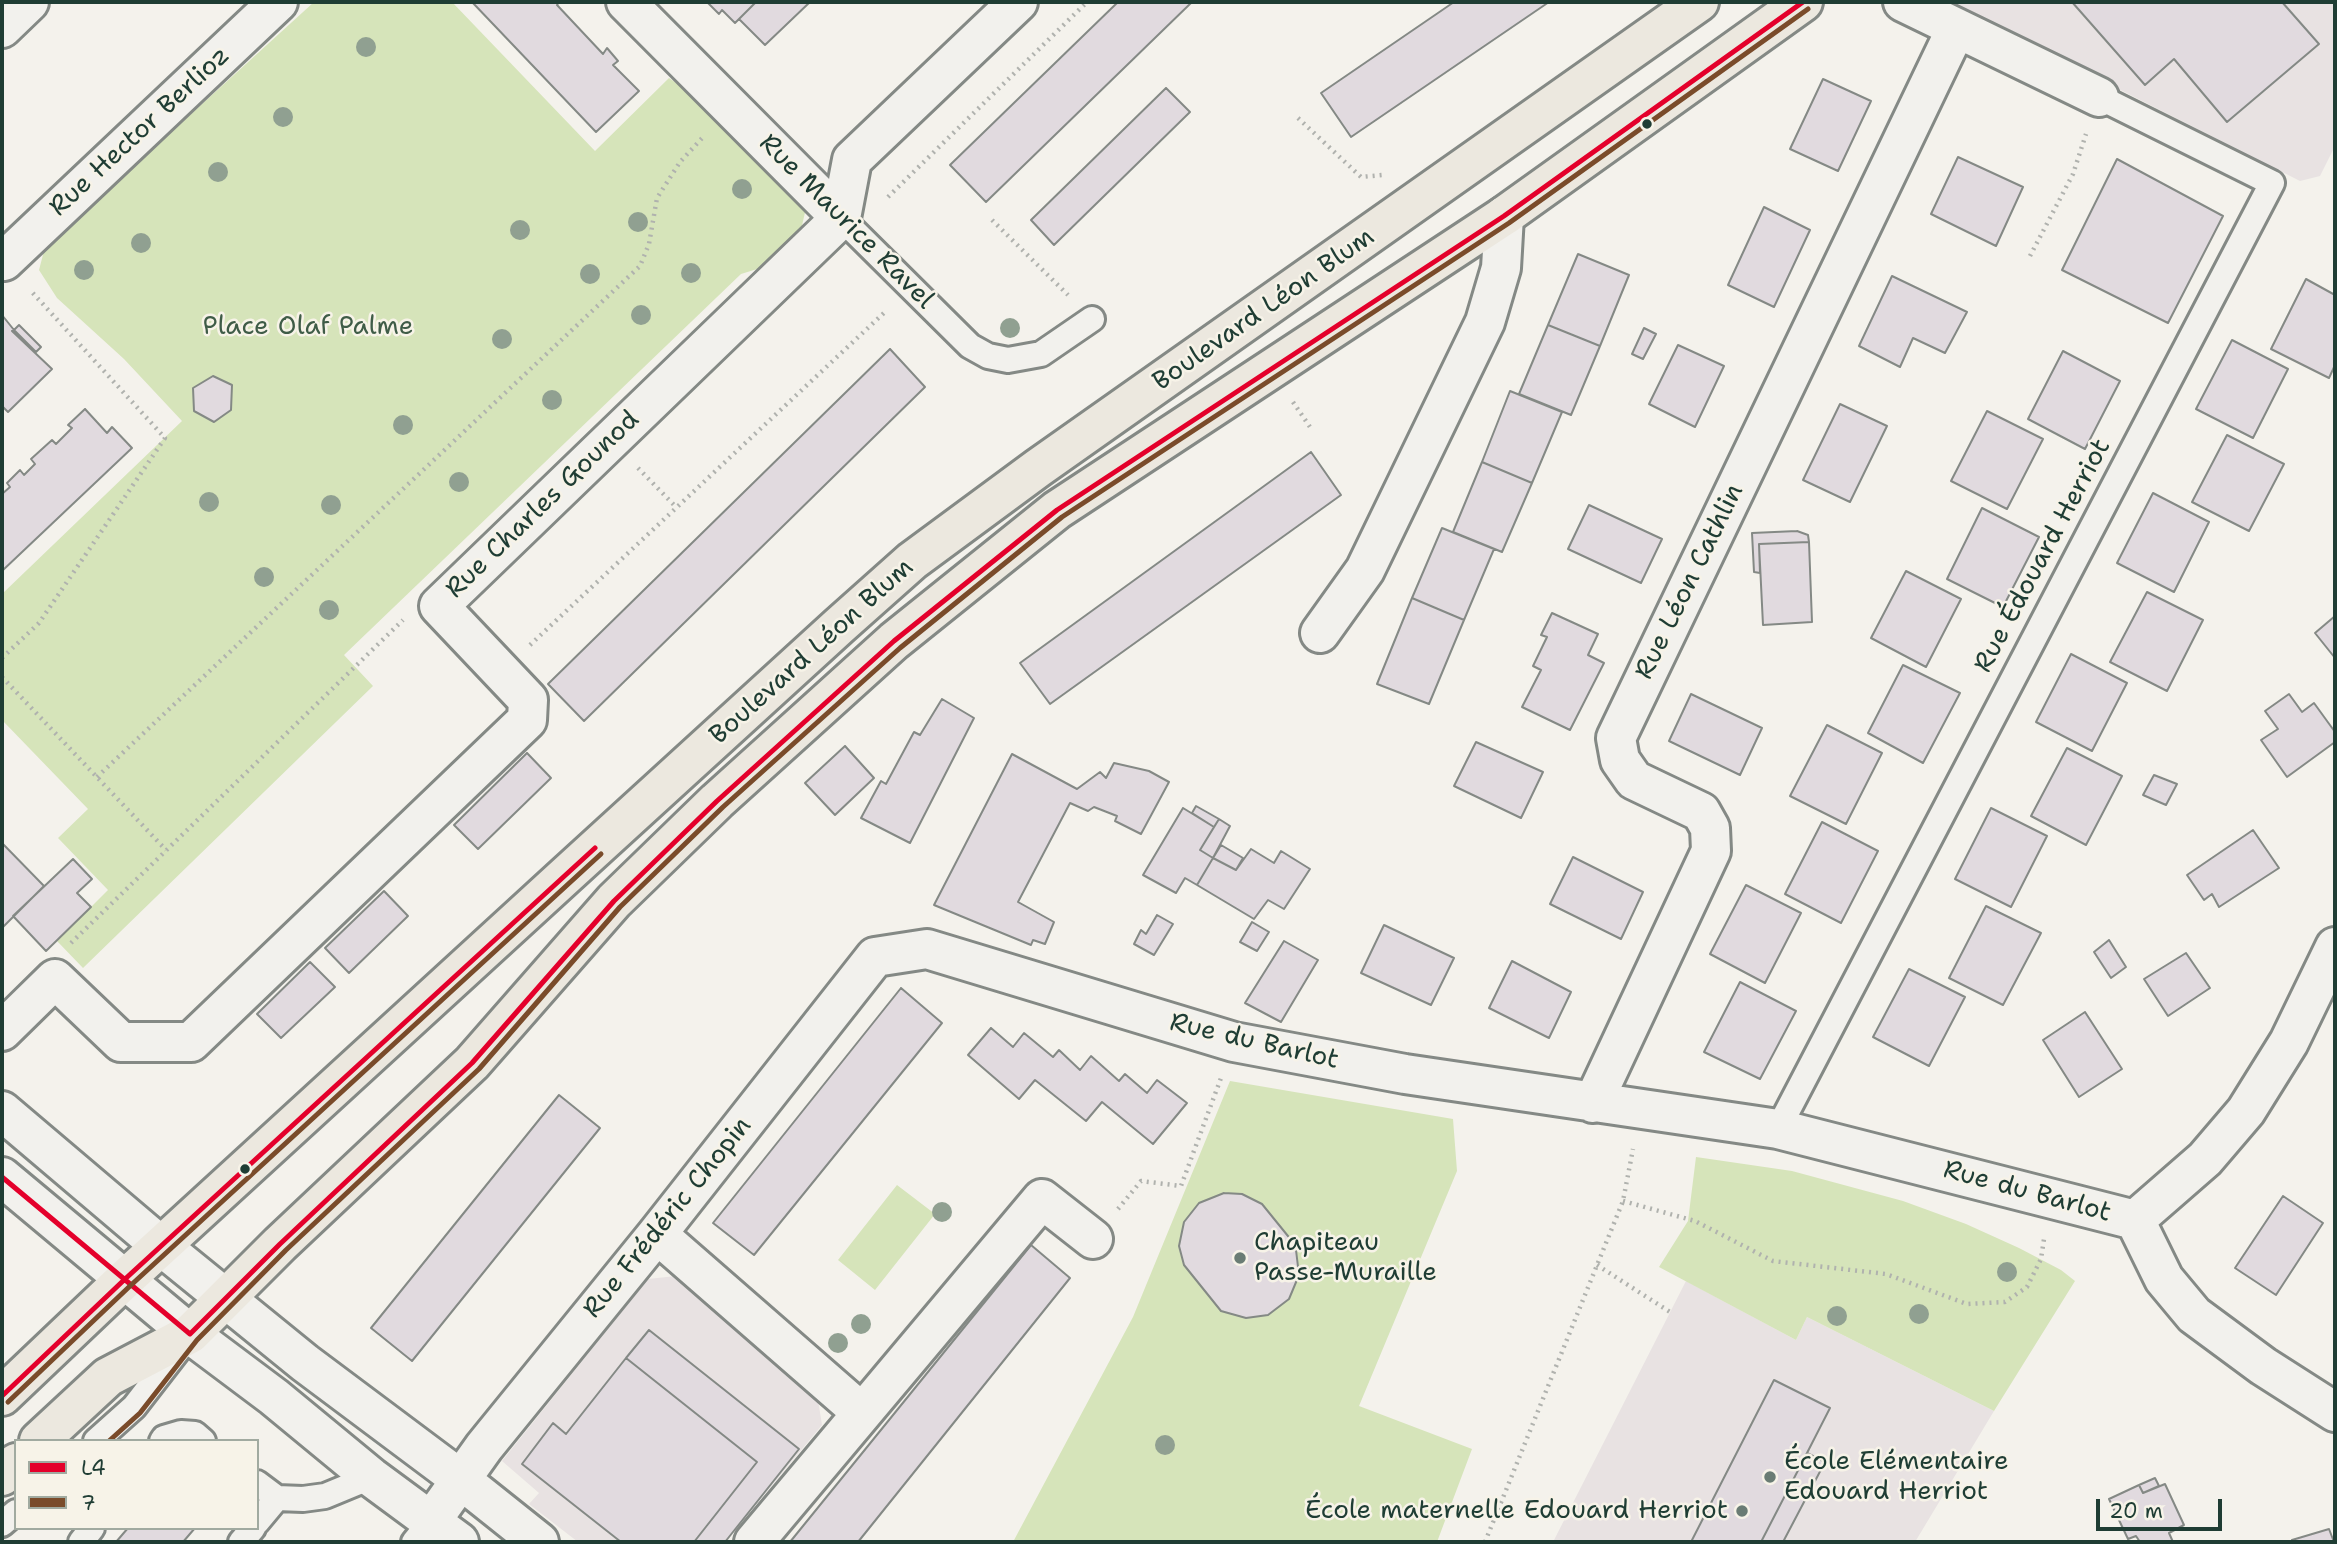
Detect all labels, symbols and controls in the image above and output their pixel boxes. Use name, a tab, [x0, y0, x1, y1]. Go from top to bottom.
street label: Rue Hector Berlioz	[43, 41, 237, 223]
unlabelled marker	[1640, 117, 1654, 131]
street label: Rue Maurice Ravel	[752, 128, 940, 316]
street label: Boulevard Léon Blum	[1147, 222, 1381, 398]
park label: Place Olaf Palme	[202, 311, 414, 343]
street label: Rue Charles Gounod	[440, 405, 646, 605]
street label: Rue Édouard Herriot	[1968, 434, 2118, 678]
street label: Rue Léon Cathlin	[1629, 479, 1751, 685]
street label: Boulevard Léon Blum	[704, 552, 920, 752]
street label: Rue du Barlot	[1166, 1007, 1342, 1077]
street label: Rue Frédéric Chopin	[577, 1111, 759, 1325]
street label: Rue du Barlot	[1940, 1155, 2114, 1229]
unlabelled marker	[238, 1162, 252, 1176]
place label: Chapiteau Passe-Muraille	[1254, 1227, 1437, 1288]
marker: Chapiteau Passe-Muraille	[1232, 1250, 1248, 1266]
legend	[14, 1439, 259, 1530]
place label: École Elémentaire Edouard Herriot	[1784, 1446, 2009, 1508]
text: L4	[81, 1454, 106, 1482]
marker: École Elémentaire Edouard Herriot	[1762, 1469, 1778, 1485]
scale bar	[2099, 1484, 2225, 1528]
text: 7	[81, 1489, 96, 1517]
place label: École maternelle Edouard Herriot	[1305, 1495, 1728, 1527]
text: 20 m	[2109, 1497, 2163, 1525]
marker: École maternelle Edouard Herriot	[1734, 1503, 1750, 1519]

